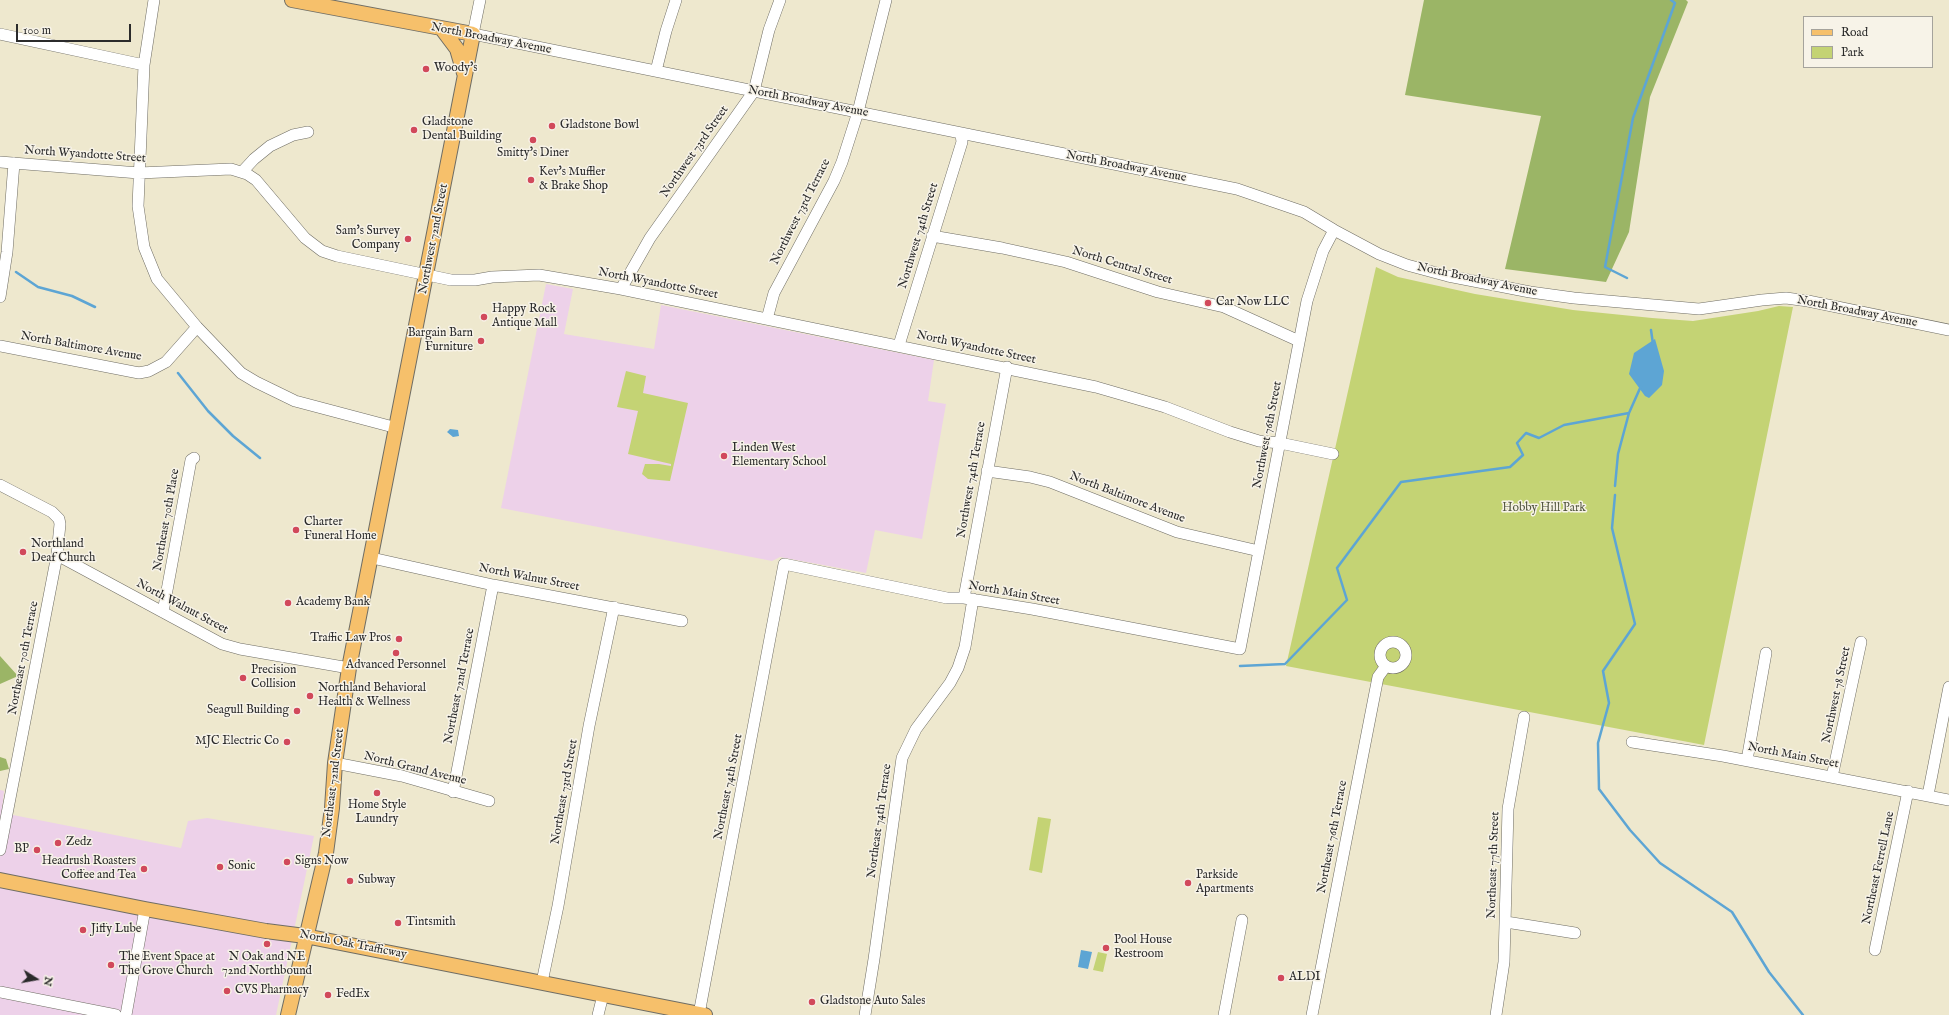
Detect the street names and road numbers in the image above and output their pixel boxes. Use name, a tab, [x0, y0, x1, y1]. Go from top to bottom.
street label: North Broadway Avenue	[430, 20, 552, 58]
street label: North Broadway Avenue	[747, 83, 869, 121]
street label: Northwest 73rd Street	[658, 103, 732, 201]
street label: North Wyandotte Street	[24, 144, 146, 166]
street label: North Broadway Avenue	[1065, 148, 1187, 186]
street label: Northwest 73rd Terrace	[768, 157, 834, 267]
street label: Northwest 74th Street	[896, 181, 942, 291]
street label: Northwest 72nd Street	[416, 183, 452, 295]
street label: North Central Street	[1070, 244, 1174, 288]
street label: North Broadway Avenue	[1416, 260, 1538, 300]
street label: North Wyandotte Street	[597, 265, 719, 303]
street label: North Broadway Avenue	[1796, 293, 1918, 331]
street label: North Wyandotte Street	[915, 328, 1037, 368]
street label: North Baltimore Avenue	[19, 329, 143, 365]
street label: Northwest 76th Street	[1251, 380, 1285, 490]
street label: Northwest 74th Terrace	[955, 421, 989, 539]
street label: Northeast 70th Place	[151, 468, 183, 572]
street label: North Baltimore Avenue	[1067, 469, 1187, 527]
street label: North Walnut Street	[477, 561, 581, 595]
street label: North Walnut Street	[133, 577, 231, 637]
street label: North Main Street	[967, 579, 1061, 609]
street label: Northeast 70th Terrace	[6, 600, 42, 716]
street label: Northeast 72nd Terrace	[442, 627, 478, 745]
street label: Northwest 78 Street	[1820, 645, 1854, 745]
street label: Northeast 72nd Street	[320, 728, 348, 838]
street label: Northeast 74th Street	[712, 733, 746, 841]
street label: Northeast 73rd Street	[549, 738, 581, 846]
street label: North Main Street	[1746, 740, 1840, 772]
street label: North Grand Avenue	[362, 749, 468, 789]
street label: Northeast 74th Terrace	[865, 763, 895, 879]
street label: Northeast 76th Terrace	[1315, 779, 1351, 895]
street label: Northeast Ferrell Lane	[1860, 810, 1898, 926]
street label: Northeast 77th Street	[1485, 811, 1503, 919]
street label: North Oak Trafficway	[298, 928, 408, 962]

